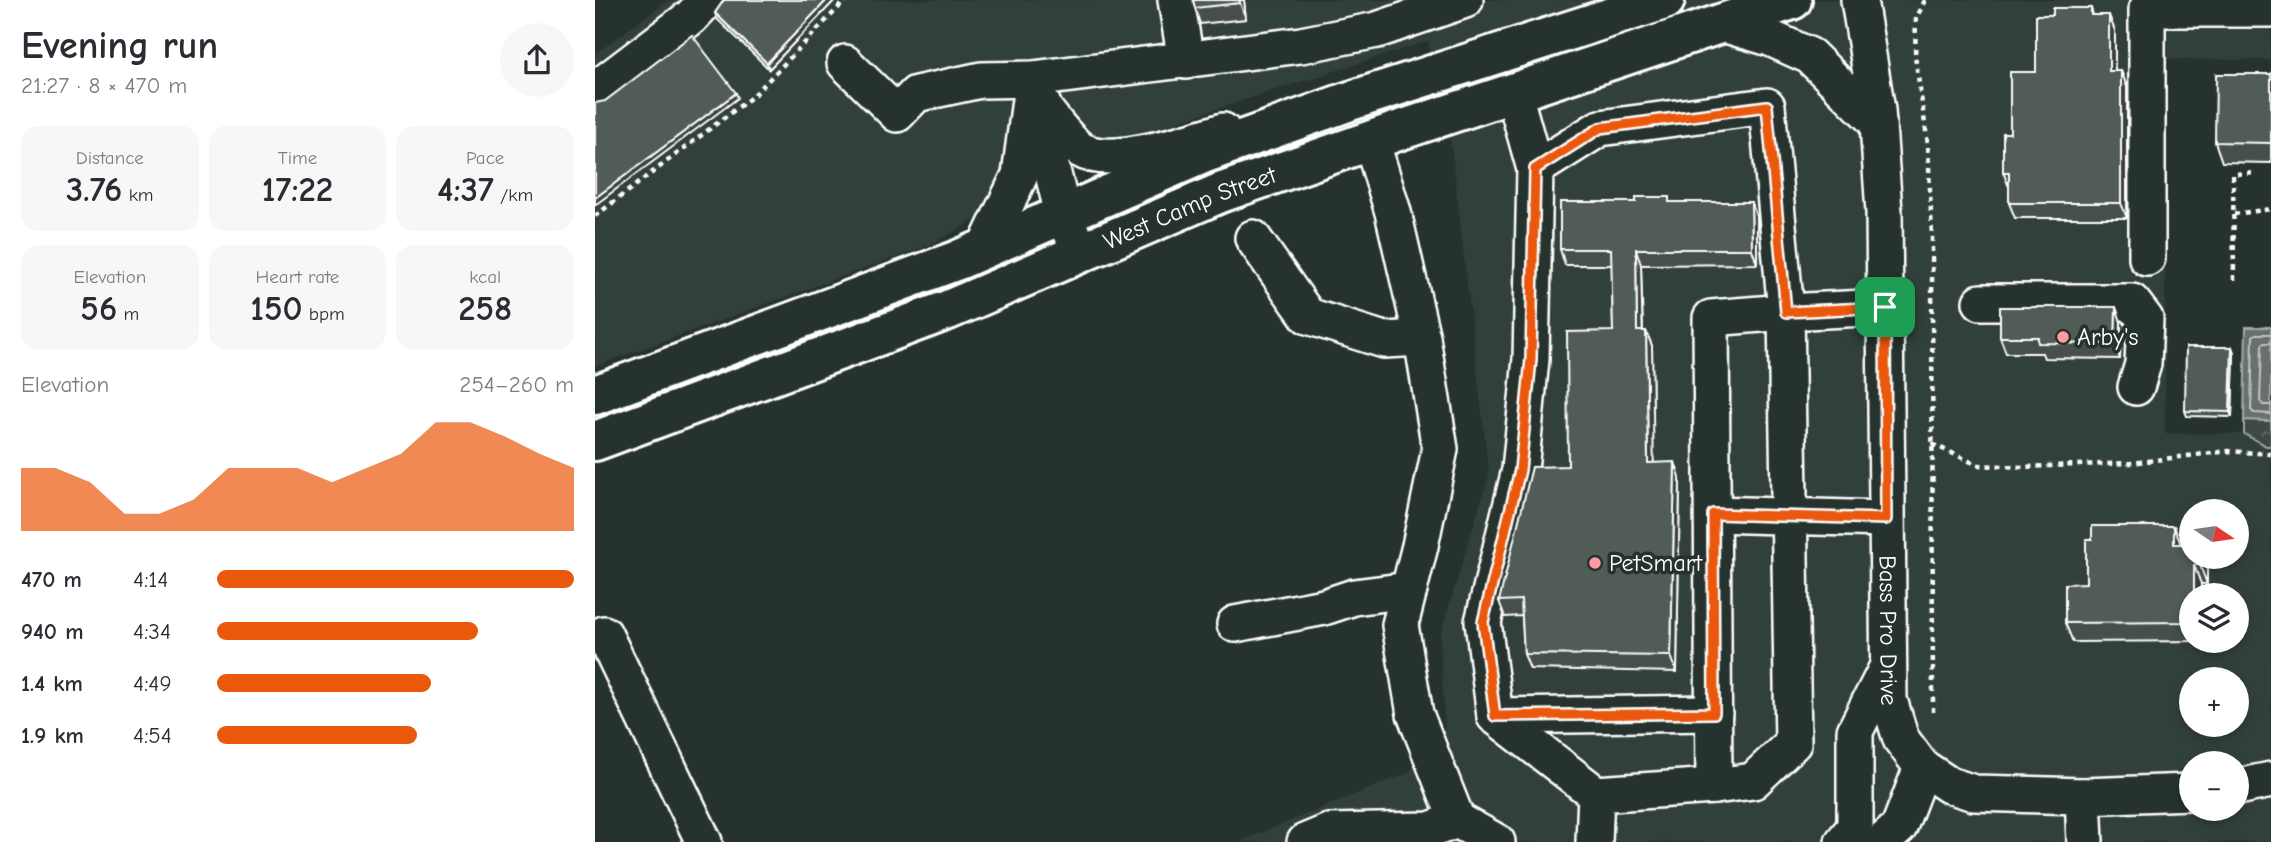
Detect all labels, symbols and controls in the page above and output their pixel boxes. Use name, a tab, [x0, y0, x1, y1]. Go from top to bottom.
button: share	[500, 23, 574, 97]
text: Evening run	[21, 24, 218, 68]
text: 21:27 · 8 × 470 m	[21, 72, 187, 99]
text: Distance	[76, 147, 144, 169]
text: Time	[278, 147, 317, 169]
text: Pace	[466, 147, 504, 169]
street label: West Camp Street	[1099, 160, 1281, 256]
text: 3.76	[66, 169, 122, 210]
text: 17:22	[262, 169, 333, 210]
text: 4:37	[437, 169, 494, 210]
text: km	[122, 184, 154, 206]
text: /km	[494, 184, 533, 206]
text: Elevation	[73, 266, 146, 288]
text: Heart rate	[256, 266, 339, 288]
text: kcal	[469, 266, 501, 288]
pin	[1855, 277, 1915, 337]
text: 56	[80, 288, 117, 329]
text: 150	[250, 288, 303, 329]
text: 258	[458, 288, 512, 329]
icon: arrive	[1866, 288, 1904, 326]
text: m	[117, 303, 139, 325]
text: bpm	[303, 303, 345, 325]
place label: Arby's	[2077, 323, 2139, 351]
marker: Arby's	[2055, 329, 2071, 345]
text: Elevation	[21, 371, 109, 398]
text: 254–260 m	[459, 371, 574, 398]
north arrow	[2179, 499, 2249, 569]
map controls	[2179, 499, 2249, 821]
place label: PetSmart	[1609, 549, 1703, 577]
marker: PetSmart	[1587, 555, 1603, 571]
street label: Bass Pro Drive	[1874, 555, 1903, 706]
text: 470 m	[21, 566, 82, 593]
text: 4:14	[133, 566, 169, 593]
button: layers	[2179, 583, 2249, 653]
text: 940 m	[21, 618, 83, 645]
text: 4:34	[133, 618, 171, 645]
button: +	[2179, 667, 2249, 737]
text: 1.4 km	[21, 670, 83, 697]
text: 4:49	[133, 670, 172, 697]
text: 1.9 km	[21, 722, 84, 749]
text: 4:54	[133, 722, 172, 749]
button: −	[2179, 751, 2249, 821]

